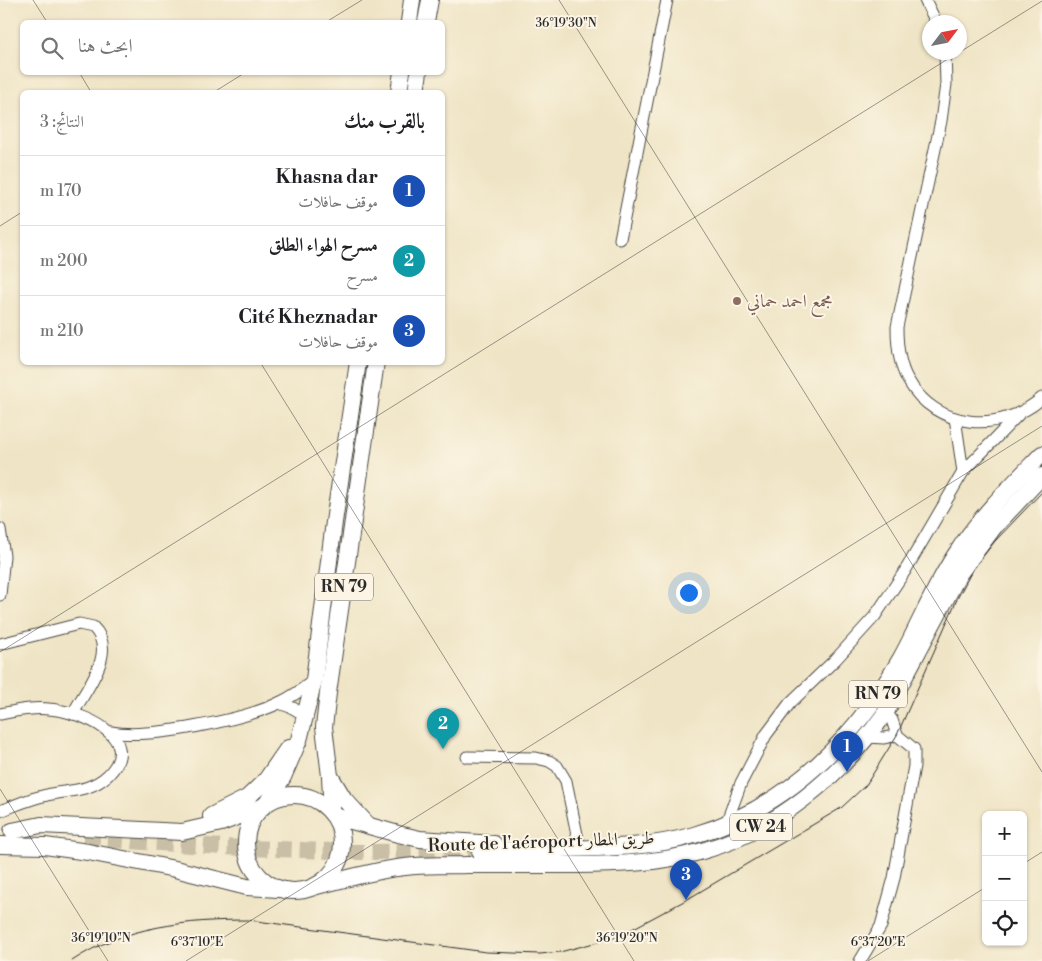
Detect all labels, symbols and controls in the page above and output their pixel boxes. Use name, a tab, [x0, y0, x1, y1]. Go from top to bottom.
north arrow	[922, 15, 967, 60]
text: 36°19'30"N	[535, 16, 597, 31]
search box	[20, 20, 445, 75]
icon: search	[38, 34, 66, 62]
text: ابحث هنا	[78, 34, 133, 58]
text: بالقرب منك	[344, 109, 425, 135]
text: النتائج: 3	[40, 112, 84, 132]
text: Khasna dar	[276, 165, 378, 189]
text: 170 m	[40, 181, 82, 201]
text: 1	[405, 181, 413, 201]
text: موقف حافلات	[298, 192, 378, 212]
text: مسرح الهواء الطلق	[269, 233, 378, 257]
text: 200 m	[40, 251, 88, 271]
text: 2	[404, 251, 414, 271]
text: مسرح	[346, 266, 378, 286]
place label: مجمع احمد حماني	[747, 290, 832, 317]
marker: مجمع احمد حماني	[731, 295, 743, 307]
text: Cité Kheznadar	[238, 305, 378, 329]
text: 210 m	[40, 321, 84, 341]
text: 3	[404, 321, 414, 341]
text: موقف حافلات	[298, 332, 378, 352]
road number: RN 79	[315, 574, 373, 600]
your location	[676, 580, 702, 606]
road number: RN 79	[849, 681, 907, 708]
pin: 2	[427, 708, 459, 749]
pin: 1	[831, 731, 863, 772]
map controls	[982, 811, 1027, 946]
button: +	[982, 811, 1027, 856]
road number: CW 24	[730, 814, 792, 840]
street label: Route de l'aéroport طريق المطار	[427, 827, 655, 857]
button: −	[982, 856, 1027, 901]
pin: 3	[670, 859, 702, 900]
button: locate	[982, 901, 1027, 946]
text: 36°19'10"N	[71, 931, 131, 946]
text: 36°19'20"N	[596, 931, 658, 946]
text: 6°37'10"E	[171, 935, 223, 950]
text: 6°37'20"E	[851, 935, 905, 950]

